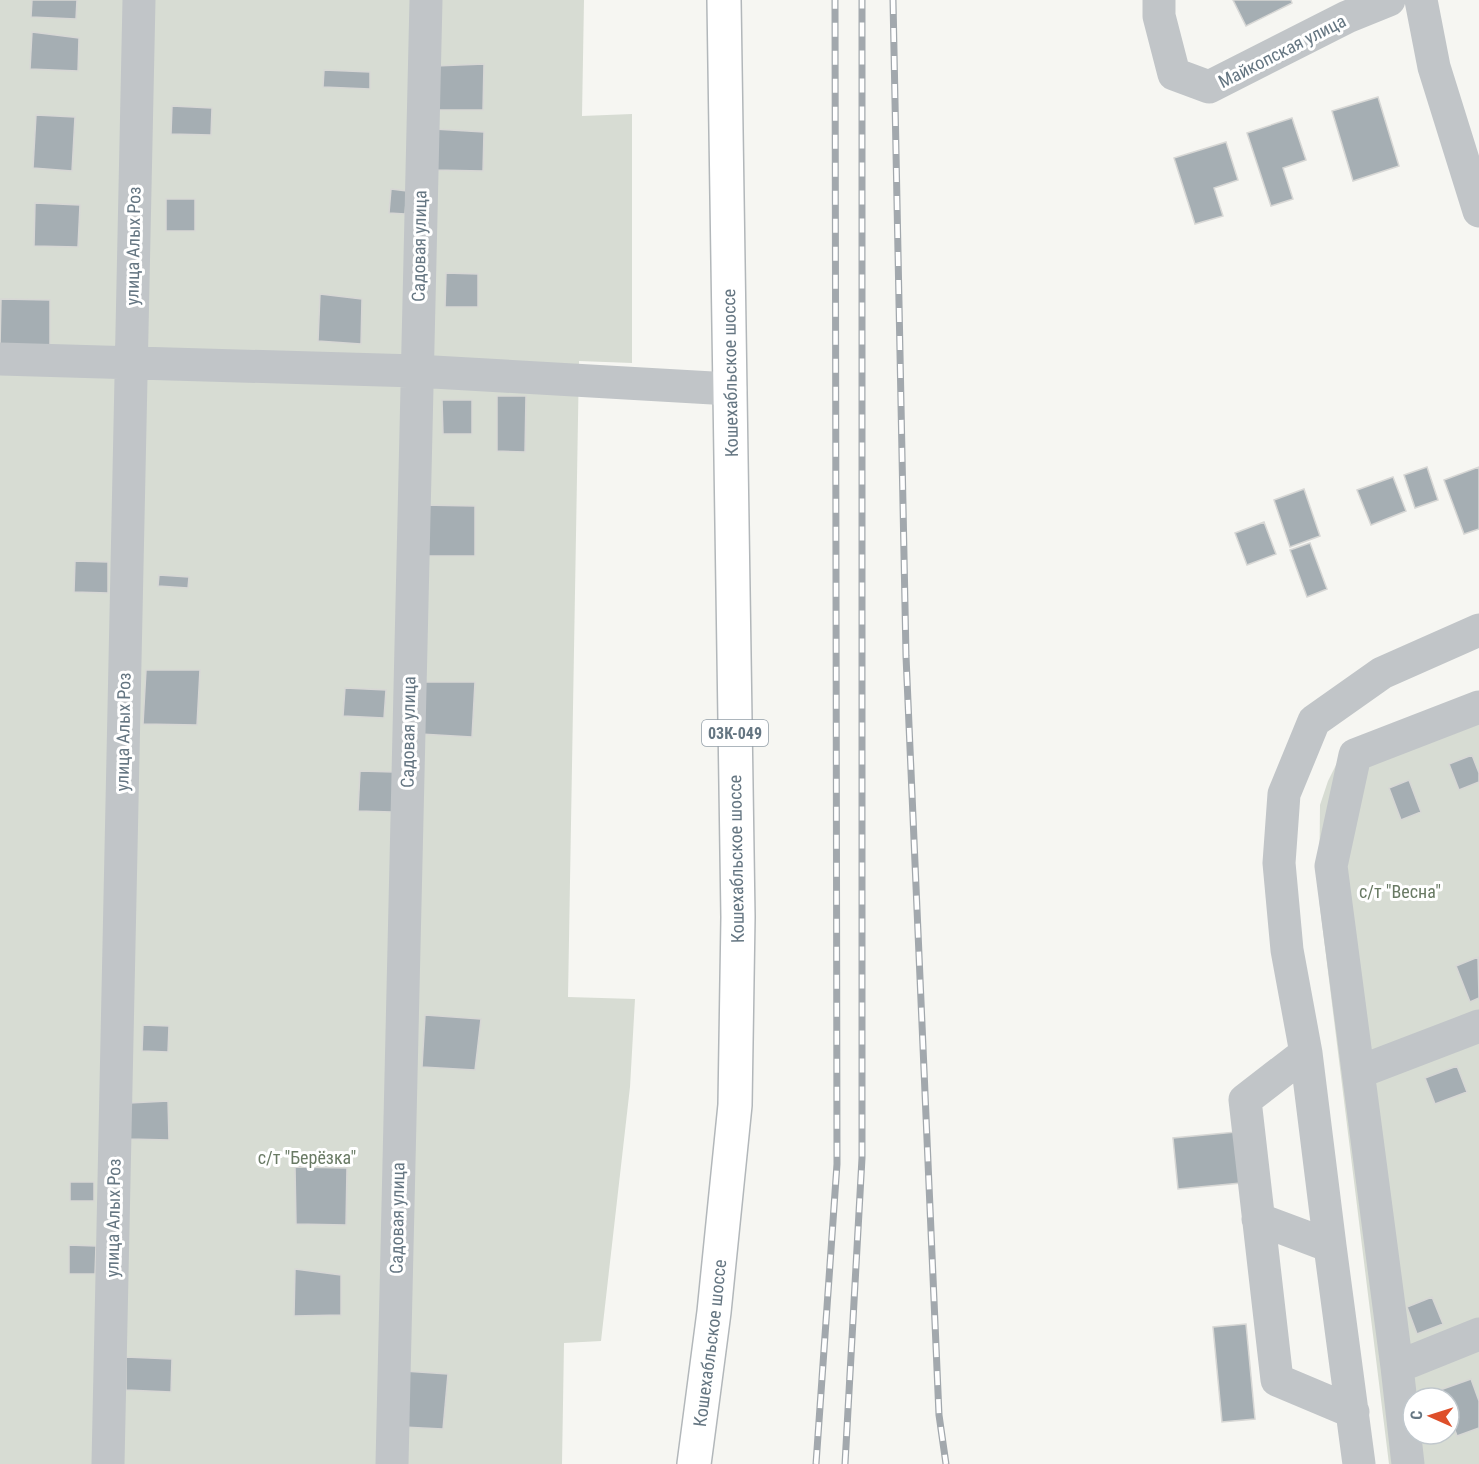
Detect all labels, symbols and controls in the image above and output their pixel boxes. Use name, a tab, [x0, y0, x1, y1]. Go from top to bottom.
street label: Майкопская улица	[1215, 10, 1349, 92]
street label: улица Алых Роз	[121, 187, 145, 305]
street label: Садовая улица	[408, 190, 430, 302]
street label: Кошехабльское шоссе	[718, 289, 742, 457]
street label: улица Алых Роз	[111, 673, 135, 791]
street label: Садовая улица	[397, 676, 419, 788]
road number: 03К-049	[702, 720, 768, 746]
street label: Кошехабльское шоссе	[724, 775, 748, 943]
park label: с/т "Весна"	[1359, 881, 1441, 902]
park label: с/т "Берёзка"	[258, 1147, 356, 1168]
street label: улица Алых Роз	[101, 1159, 125, 1277]
street label: Садовая улица	[386, 1162, 408, 1274]
street label: Кошехабльское шоссе	[689, 1258, 730, 1428]
north arrow	[1401, 1386, 1461, 1446]
text: С	[1407, 1410, 1426, 1420]

